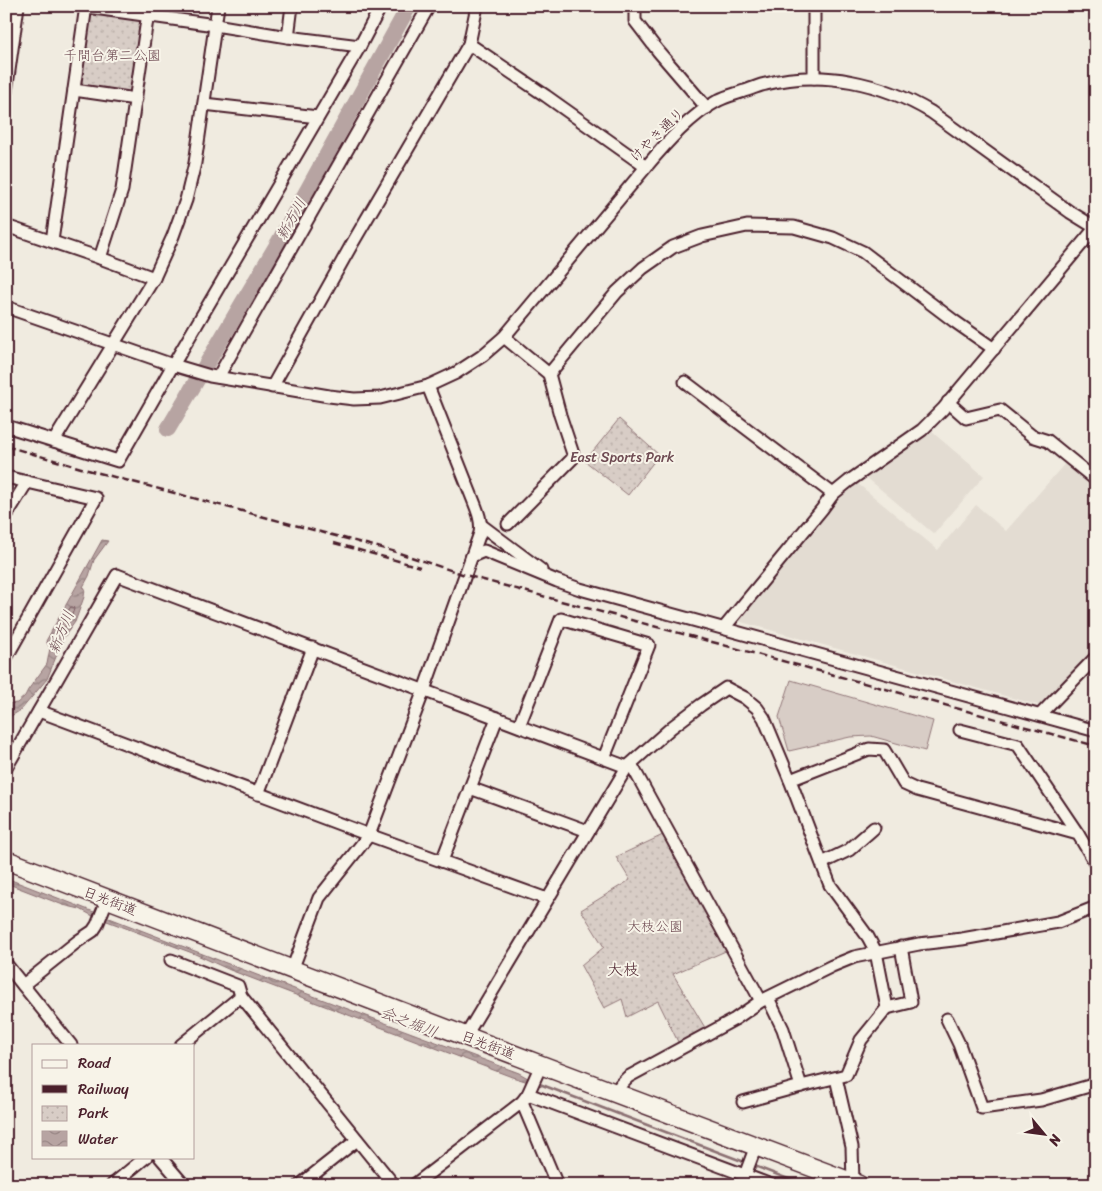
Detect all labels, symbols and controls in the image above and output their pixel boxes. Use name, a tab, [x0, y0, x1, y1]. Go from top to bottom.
park label: 千間台第二公園	[63, 43, 161, 68]
street label: けやき通り	[623, 101, 691, 169]
water label: 新方川	[269, 193, 313, 245]
park label: East Sports Park	[570, 445, 675, 470]
water label: 新方川	[41, 606, 81, 658]
street label: 日光街道	[79, 879, 141, 923]
park label: 大枝公園	[627, 914, 683, 939]
district label: 大枝	[607, 955, 639, 984]
water label: 会之堀川	[376, 999, 442, 1045]
street label: 日光街道	[457, 1023, 519, 1067]
legend	[32, 1044, 195, 1158]
text: Road	[78, 1050, 111, 1076]
text: Railway	[78, 1076, 129, 1102]
text: Park	[78, 1100, 109, 1126]
north arrow	[1020, 1108, 1070, 1158]
text: Water	[78, 1126, 118, 1152]
text: N	[1042, 1129, 1069, 1151]

